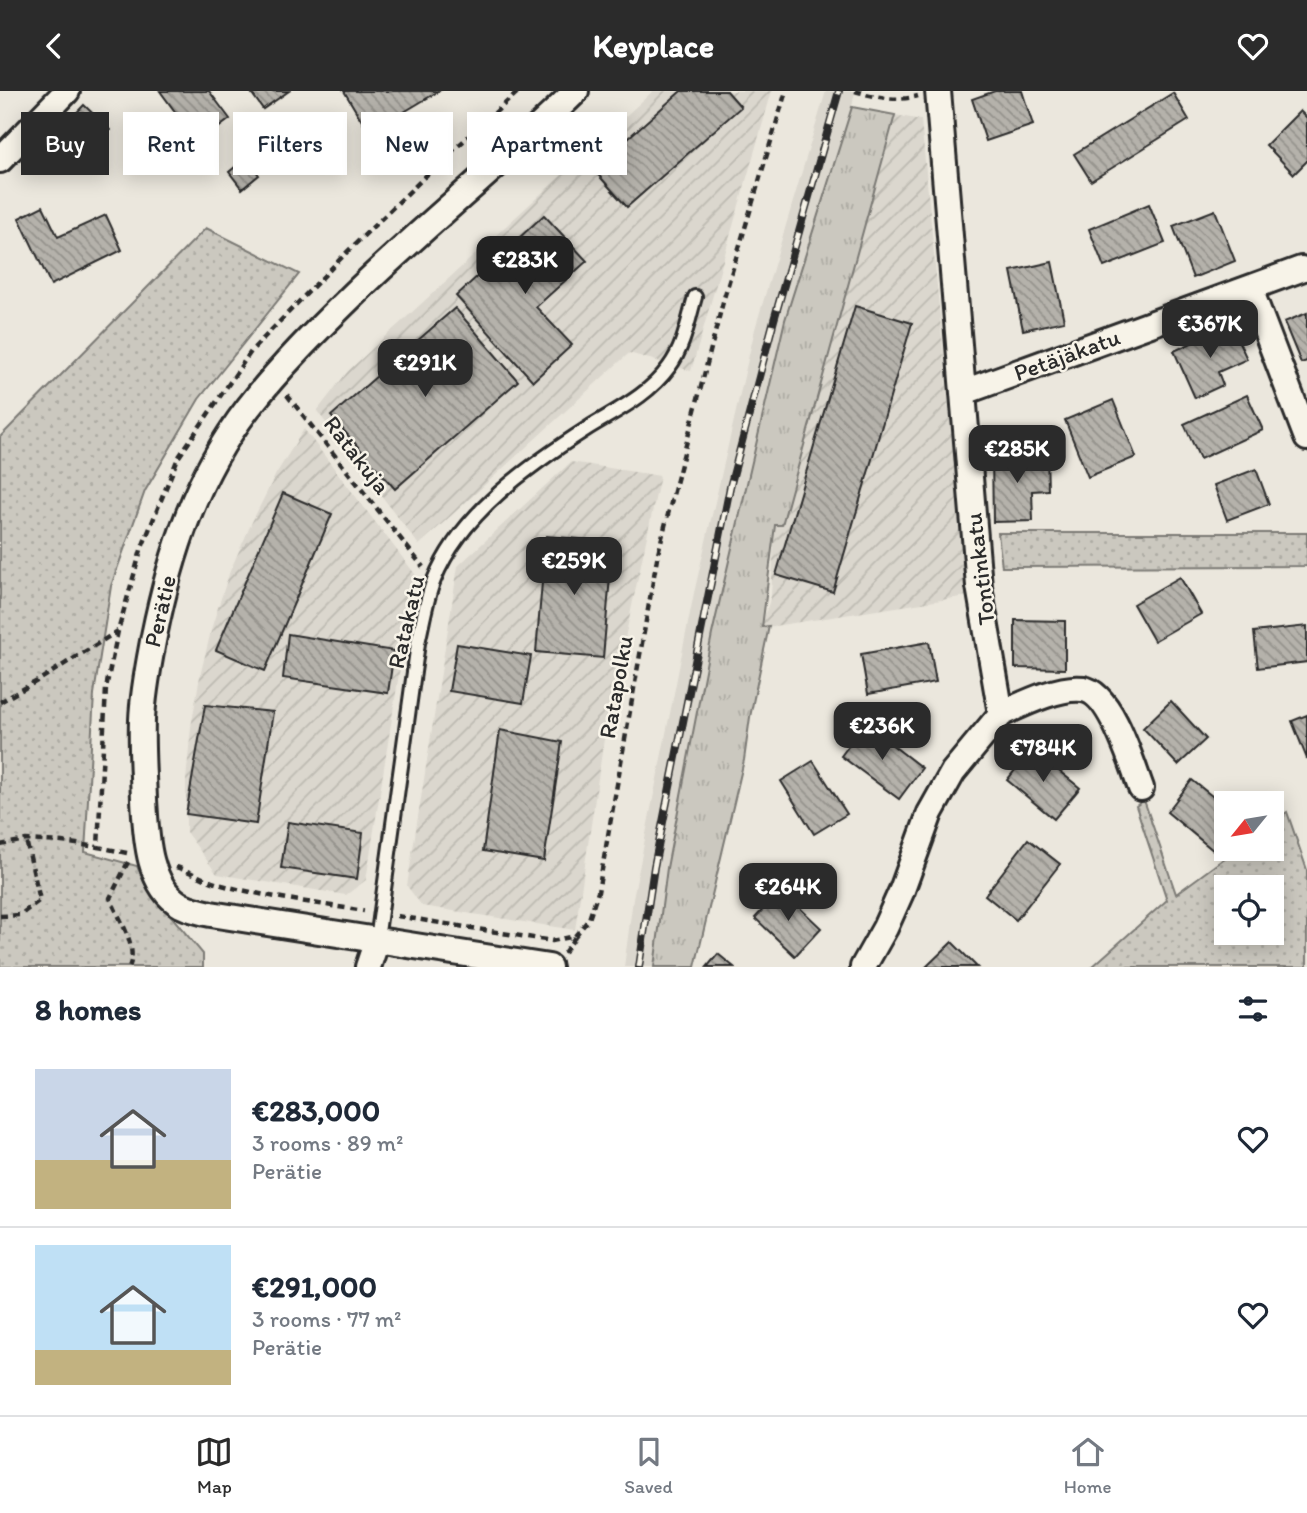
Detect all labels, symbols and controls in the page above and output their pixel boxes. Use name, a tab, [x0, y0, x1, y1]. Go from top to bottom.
icon: back	[35, 27, 73, 65]
text: Keyplace	[593, 27, 714, 65]
icon: heart	[1234, 27, 1272, 65]
chip: Buy	[21, 112, 109, 175]
chip: Rent	[123, 112, 219, 175]
chip: Filters	[233, 112, 347, 175]
chip: New	[361, 112, 453, 175]
chip: Apartment	[467, 112, 627, 175]
pin: €283K	[476, 237, 574, 296]
text: €283K	[492, 245, 558, 273]
pin: €367K	[1161, 301, 1259, 360]
text: €367K	[1178, 309, 1242, 337]
street label: Petäjäkatu	[1010, 322, 1124, 387]
pin: €291K	[376, 339, 474, 399]
text: €291K	[394, 348, 456, 376]
street label: Ratakuja	[318, 410, 397, 500]
pin: €285K	[968, 425, 1066, 485]
text: €285K	[985, 434, 1049, 462]
street label: Tontinkatu	[958, 511, 1001, 627]
pin: €259K	[525, 538, 623, 597]
text: €259K	[542, 546, 606, 574]
street label: Perätie	[137, 572, 182, 650]
street label: Ratakatu	[381, 572, 430, 671]
street label: Ratapolku	[592, 633, 639, 741]
pin: €236K	[833, 703, 931, 762]
text: €236K	[850, 711, 914, 739]
pin: €784K	[994, 725, 1092, 784]
text: €784K	[1010, 733, 1076, 761]
north arrow	[1214, 791, 1284, 861]
map controls	[1214, 791, 1284, 945]
pin: €264K	[739, 863, 837, 923]
text: €264K	[755, 872, 821, 900]
button: locate	[1214, 875, 1284, 945]
icon: filters	[1234, 990, 1272, 1028]
text: 8 homes	[35, 991, 142, 1028]
text: €283,000	[252, 1092, 380, 1129]
icon: home	[91, 1097, 175, 1181]
icon: heart	[1234, 1120, 1272, 1158]
text: 3 rooms · 89 m²	[252, 1129, 403, 1157]
text: Perätie	[252, 1157, 322, 1185]
text: €291,000	[252, 1268, 377, 1305]
icon: home	[91, 1273, 175, 1357]
icon: heart	[1234, 1296, 1272, 1334]
text: 3 rooms · 77 m²	[252, 1305, 402, 1333]
text: Perätie	[252, 1333, 322, 1361]
tab: Map	[195, 1433, 233, 1498]
tab: Saved	[624, 1433, 673, 1498]
tab: Home	[1064, 1433, 1112, 1498]

